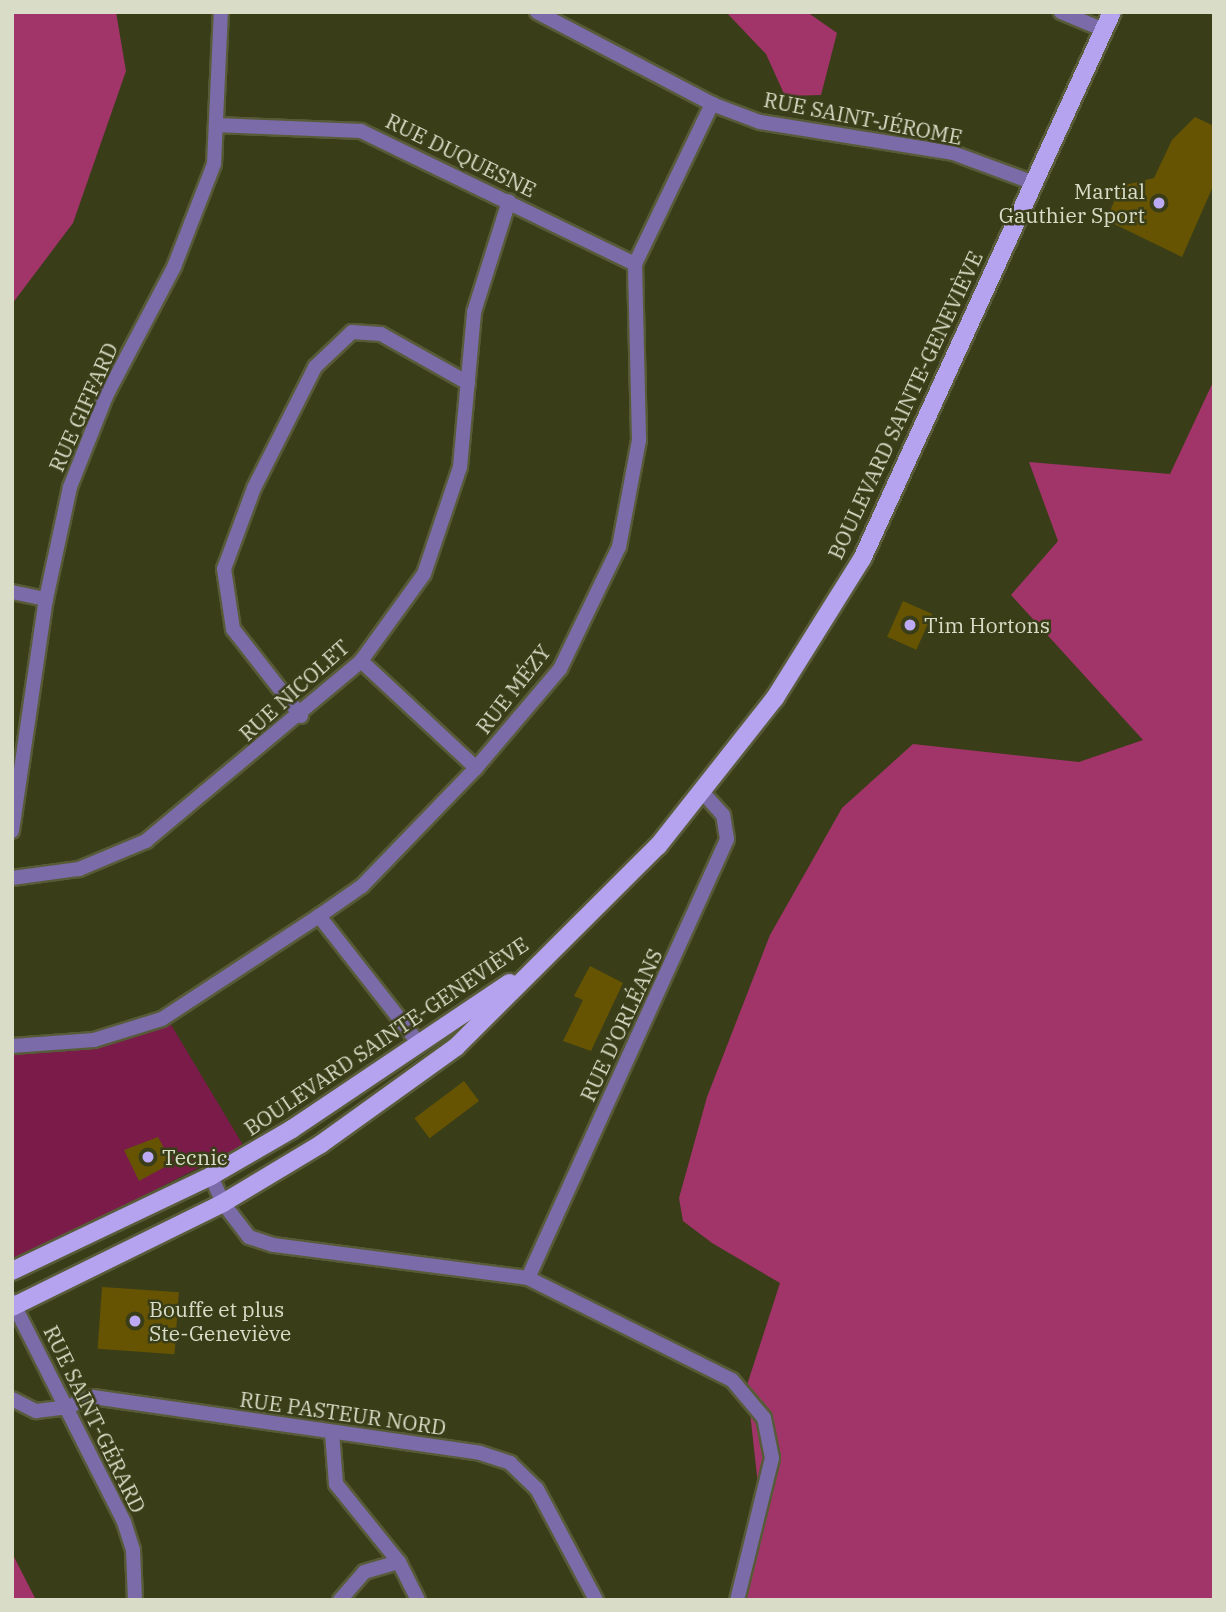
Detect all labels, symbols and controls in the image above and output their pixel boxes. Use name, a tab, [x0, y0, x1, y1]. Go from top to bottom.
street label: RUE SAINT-JÉROME	[762, 86, 964, 150]
street label: RUE DUQUESNE	[382, 108, 540, 202]
place label: Martial Gauthier Sport	[999, 178, 1145, 228]
marker: Martial Gauthier Sport	[1151, 195, 1167, 211]
street label: BOULEVARD SAINTE-GENEVIÈVE	[822, 247, 988, 563]
street label: RUE GIFFARD	[43, 339, 123, 475]
place label: Tim Hortons	[924, 612, 1050, 638]
marker: Tim Hortons	[902, 617, 918, 633]
street label: RUE NICOLET	[234, 634, 354, 746]
street label: RUE MÉZY	[470, 639, 556, 739]
street label: BOULEVARD SAINTE-GENEVIÈVE	[239, 931, 533, 1141]
street label: RUE D'ORLÉANS	[575, 945, 667, 1105]
place label: Tecnic	[162, 1144, 228, 1170]
marker: Tecnic	[140, 1149, 156, 1165]
place label: Bouffe et plus Ste-Geneviève	[149, 1296, 291, 1346]
marker: Bouffe et plus Ste-Geneviève	[127, 1313, 143, 1329]
street label: RUE SAINT-GÉRARD	[39, 1321, 151, 1517]
street label: RUE PASTEUR NORD	[238, 1386, 448, 1440]

